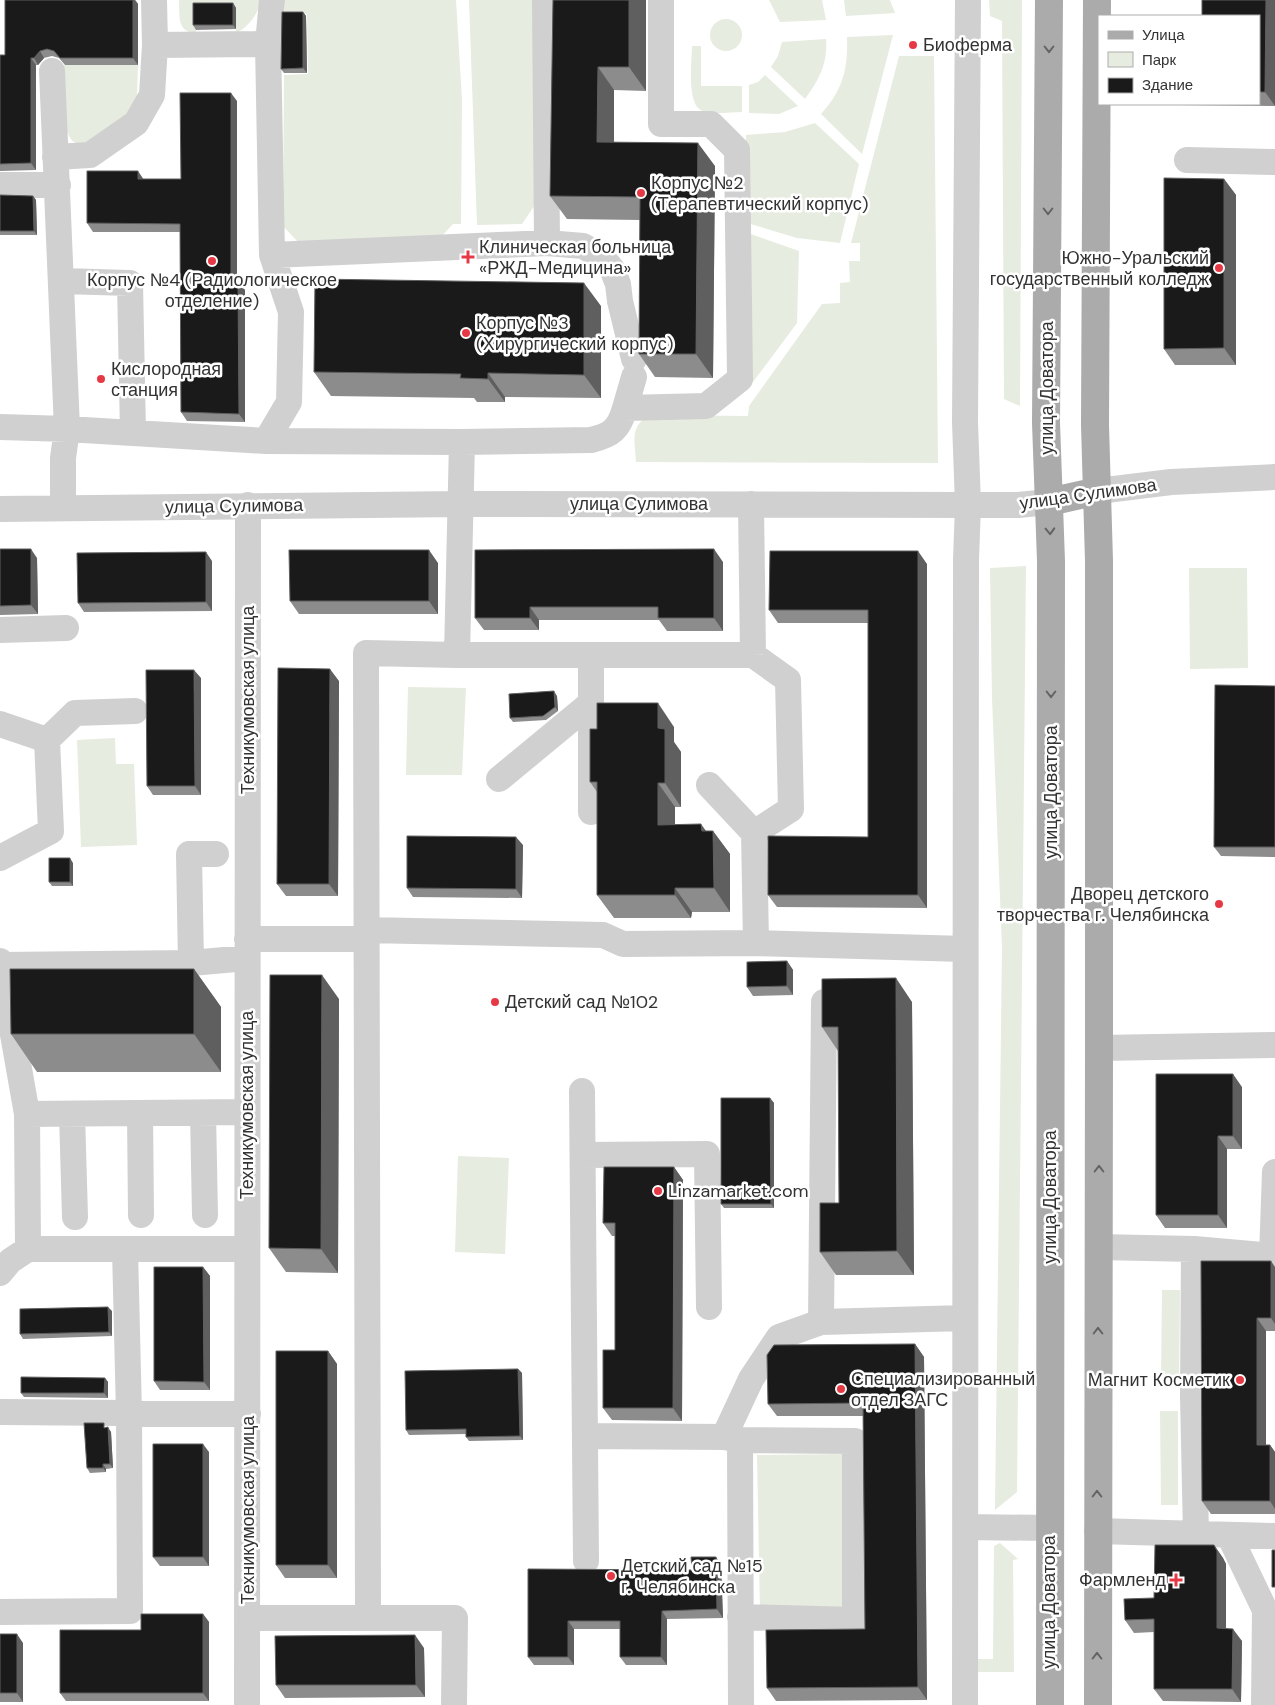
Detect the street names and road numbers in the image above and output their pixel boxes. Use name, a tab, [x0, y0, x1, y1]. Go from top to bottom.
street label: улица Доватора	[1035, 320, 1059, 455]
street label: улица Сулимова	[1018, 472, 1159, 516]
street label: улица Сулимова	[570, 492, 709, 516]
street label: улица Сулимова	[165, 493, 304, 519]
street label: Техникумовская улица	[236, 605, 260, 794]
street label: улица Доватора	[1039, 724, 1063, 859]
street label: Техникумовская улица	[235, 1010, 259, 1199]
street label: улица Доватора	[1038, 1129, 1062, 1264]
street label: Техникумовская улица	[236, 1415, 260, 1604]
street label: улица Доватора	[1037, 1534, 1061, 1669]

